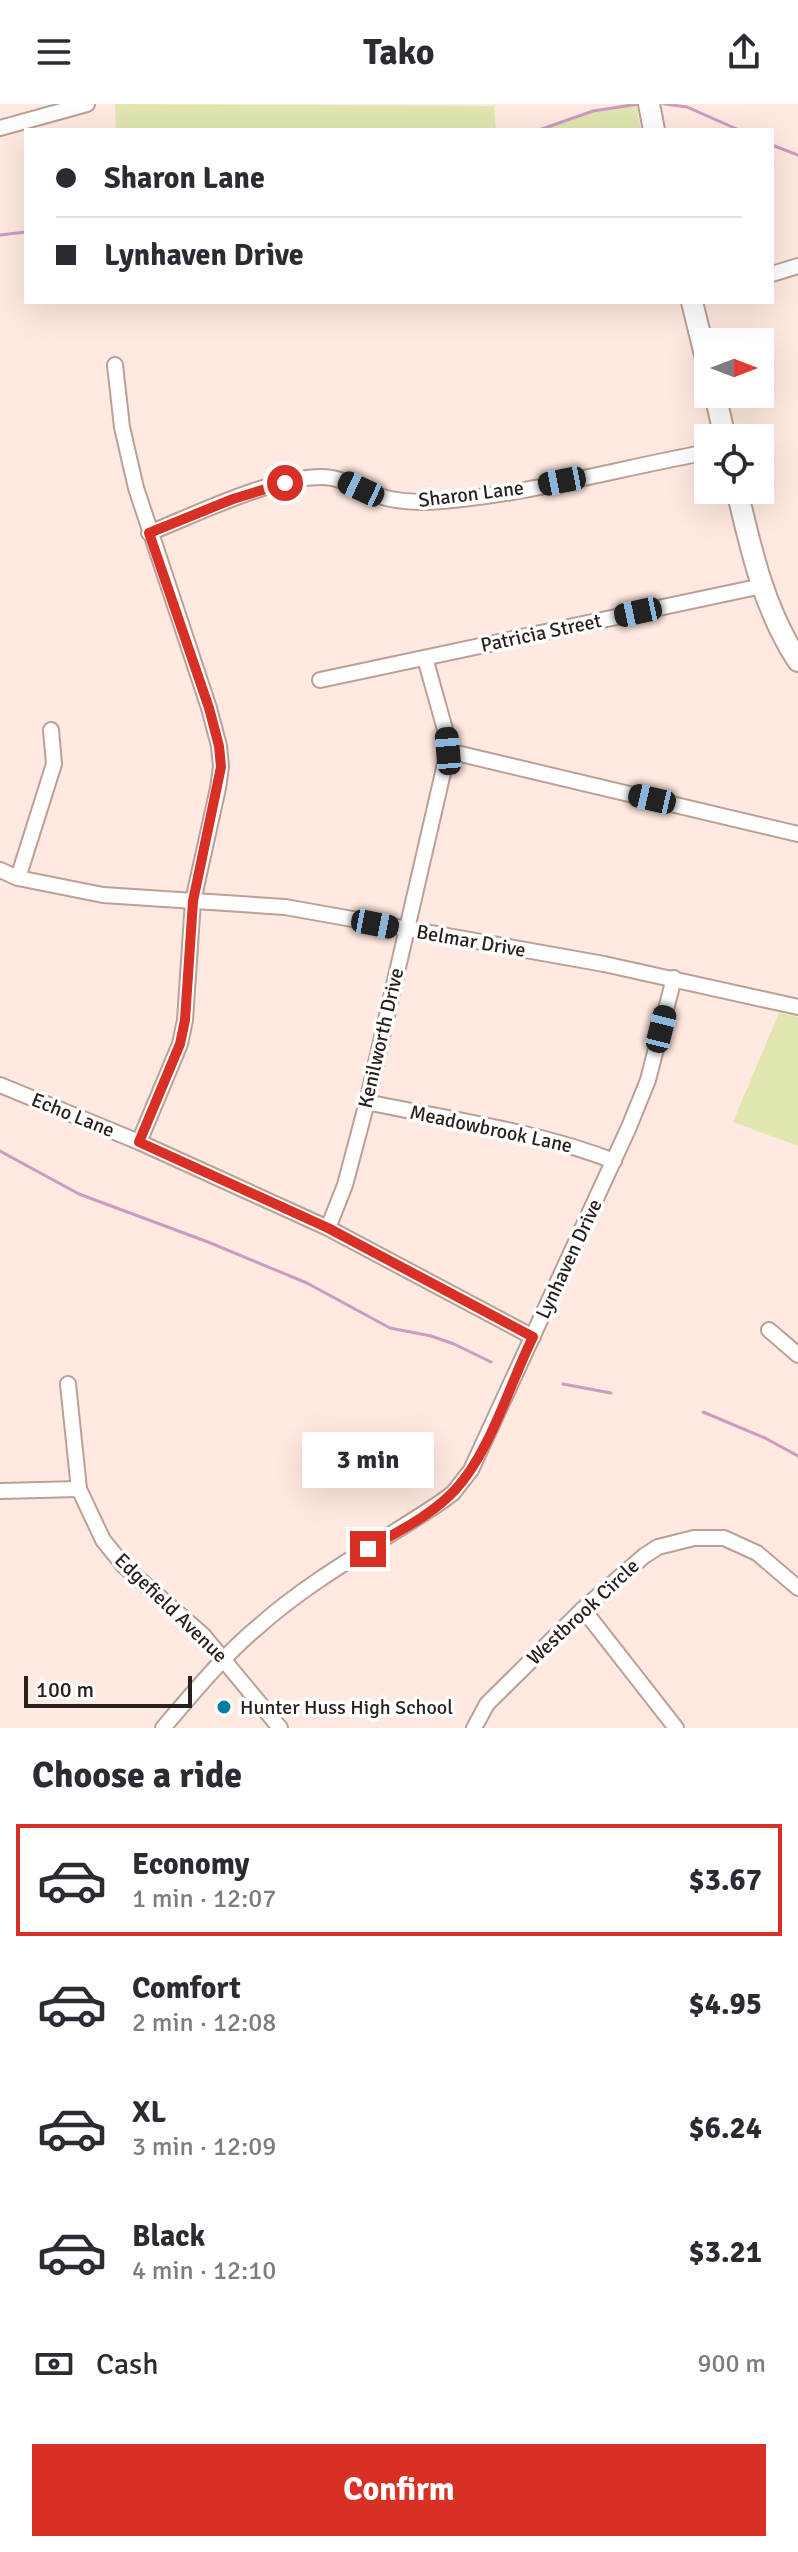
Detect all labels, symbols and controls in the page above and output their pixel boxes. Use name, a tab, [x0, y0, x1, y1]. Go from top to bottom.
icon: menu	[32, 30, 76, 74]
text: Tako	[363, 30, 435, 75]
icon: share	[722, 30, 766, 74]
text: Sharon Lane	[104, 160, 265, 197]
text: Lynhaven Drive	[104, 237, 304, 274]
north arrow	[694, 328, 774, 408]
map controls	[694, 328, 774, 504]
button: locate	[694, 424, 774, 504]
route start	[267, 465, 303, 501]
car	[536, 465, 588, 497]
car	[334, 468, 388, 510]
street label: Sharon Lane	[417, 475, 525, 513]
car	[612, 595, 664, 629]
street label: Patricia Street	[478, 608, 604, 658]
car	[434, 726, 462, 776]
car	[626, 782, 678, 816]
car	[349, 908, 401, 940]
street label: Belmar Drive	[414, 919, 528, 963]
street label: Kenilworth Drive	[353, 966, 409, 1110]
car	[644, 1003, 678, 1055]
street label: Echo Lane	[28, 1087, 118, 1143]
street label: Meadowbrook Lane	[407, 1100, 575, 1158]
street label: Lynhaven Drive	[530, 1195, 608, 1323]
callout: 3 min	[302, 1433, 434, 1489]
text: 3 min	[337, 1444, 399, 1476]
route end	[350, 1531, 386, 1567]
street label: Edgefield Avenue	[109, 1548, 233, 1668]
street label: Westbrook Circle	[522, 1554, 644, 1670]
scale bar	[24, 1672, 192, 1708]
text: 100 m	[36, 1676, 94, 1703]
place label: Hunter Huss High School	[240, 1695, 453, 1720]
marker: Hunter Huss High School	[215, 1698, 233, 1716]
text: Choose a ride	[32, 1753, 242, 1798]
icon: car	[36, 1844, 108, 1916]
text: Economy	[132, 1846, 249, 1883]
text: $3.67	[689, 1862, 762, 1899]
text: 1 min · 12:07	[132, 1883, 276, 1915]
icon: car	[36, 1968, 108, 2040]
text: Comfort	[132, 1970, 241, 2007]
text: $4.95	[689, 1986, 762, 2023]
text: 2 min · 12:08	[132, 2007, 276, 2039]
icon: car	[36, 2092, 108, 2164]
text: XL	[132, 2094, 166, 2131]
text: $6.24	[689, 2110, 762, 2147]
text: 3 min · 12:09	[132, 2131, 276, 2163]
icon: car	[36, 2216, 108, 2288]
text: Black	[132, 2218, 205, 2255]
text: $3.21	[689, 2234, 762, 2271]
text: 4 min · 12:10	[132, 2255, 276, 2287]
icon: cash	[32, 2342, 76, 2386]
text: Cash	[96, 2346, 159, 2383]
text: 900 m	[697, 2348, 766, 2380]
button: Confirm	[32, 2444, 766, 2536]

